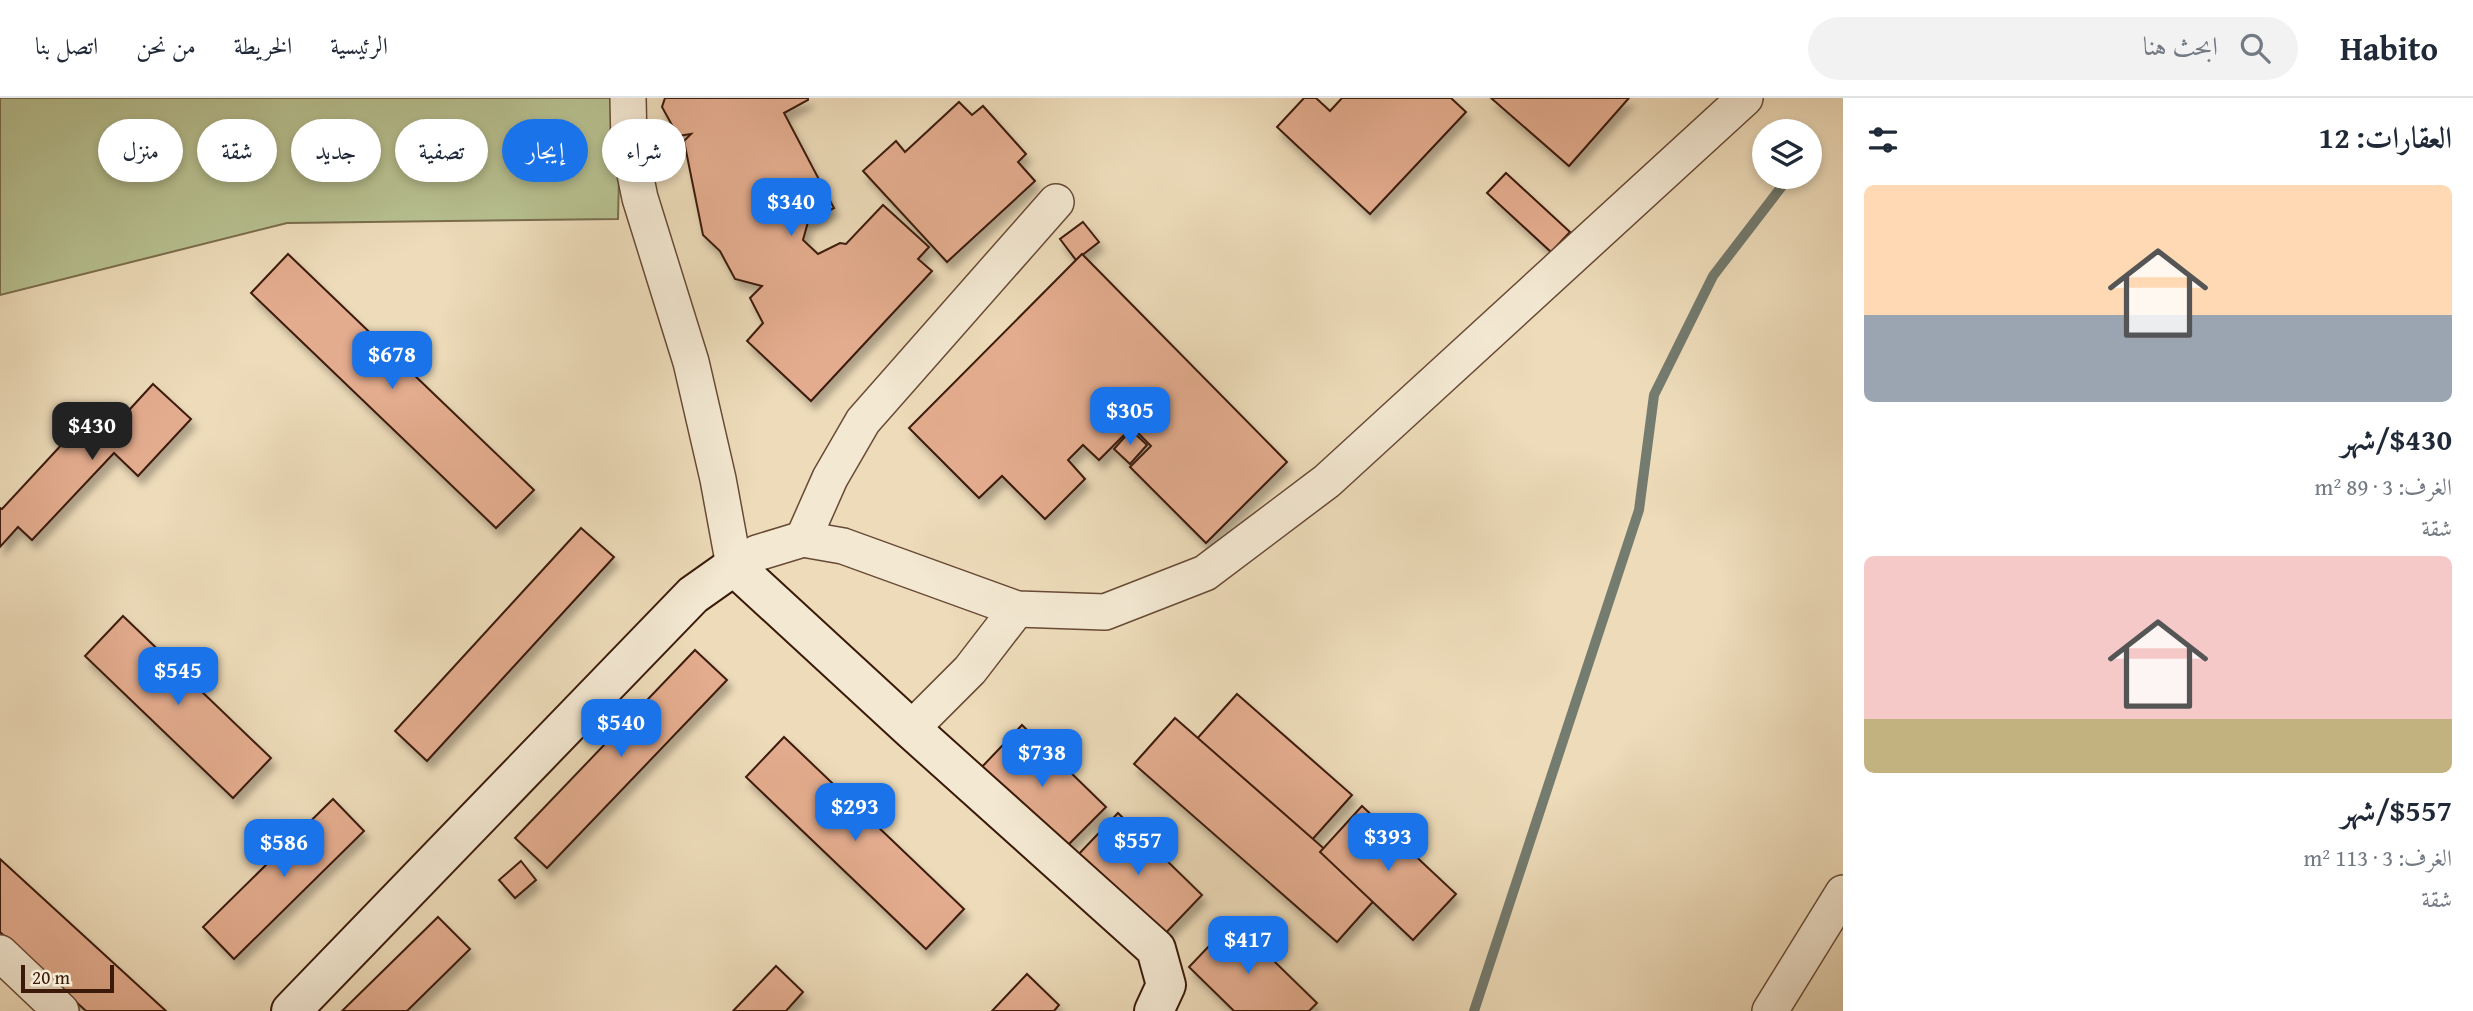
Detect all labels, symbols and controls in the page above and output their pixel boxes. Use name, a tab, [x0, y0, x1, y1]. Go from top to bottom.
search box	[1808, 17, 2298, 80]
text: Habito	[2340, 24, 2438, 72]
text: ابحث هنا	[2143, 26, 2218, 65]
text: اتصل بنا	[35, 28, 98, 63]
text: من نحن	[136, 28, 196, 63]
text: الخريطة	[234, 28, 292, 63]
text: الرئيسية	[330, 28, 388, 63]
icon: search	[2236, 29, 2274, 67]
text: العقارات: 12	[2319, 115, 2452, 159]
chip: منزل	[98, 119, 183, 182]
chip: شقة	[197, 119, 277, 182]
chip: جديد	[291, 119, 381, 182]
chip: تصفية	[395, 119, 488, 182]
chip: إيجار	[502, 119, 588, 182]
chip: شراء	[602, 119, 686, 182]
map controls	[1752, 119, 1822, 189]
button: layers	[1752, 119, 1822, 189]
icon: filters	[1864, 121, 1902, 159]
pin: $340	[750, 178, 832, 238]
text: $340	[767, 184, 815, 217]
icon: home	[2095, 230, 2221, 356]
pin: $678	[351, 331, 433, 391]
text: $678	[368, 337, 416, 370]
pin: $305	[1089, 388, 1171, 447]
text: $305	[1106, 393, 1154, 426]
pin: $430	[51, 402, 133, 462]
text: $430	[68, 408, 116, 441]
text: $430/شهر	[2341, 417, 2452, 461]
text: الغرف: 3 · 89 m²	[2315, 470, 2452, 503]
text: شقة	[2422, 511, 2452, 544]
icon: home	[2095, 601, 2221, 727]
pin: $545	[137, 648, 219, 707]
text: $545	[154, 653, 202, 686]
pin: $540	[580, 700, 662, 759]
text: $540	[597, 705, 645, 738]
pin: $738	[1001, 730, 1083, 789]
text: $738	[1018, 735, 1066, 768]
pin: $293	[814, 784, 896, 843]
text: $557/شهر	[2341, 788, 2452, 832]
text: $293	[831, 789, 879, 822]
pin: $393	[1347, 814, 1429, 873]
pin: $557	[1097, 818, 1179, 877]
text: $393	[1364, 819, 1412, 852]
pin: $586	[243, 820, 325, 879]
text: $557	[1114, 823, 1162, 856]
text: $586	[260, 825, 308, 858]
text: الغرف: 3 · 113 m²	[2304, 841, 2452, 874]
text: شقة	[2422, 882, 2452, 915]
pin: $417	[1207, 916, 1289, 976]
text: $417	[1224, 922, 1272, 955]
scale bar	[21, 962, 114, 994]
text: 20 m	[32, 963, 70, 991]

